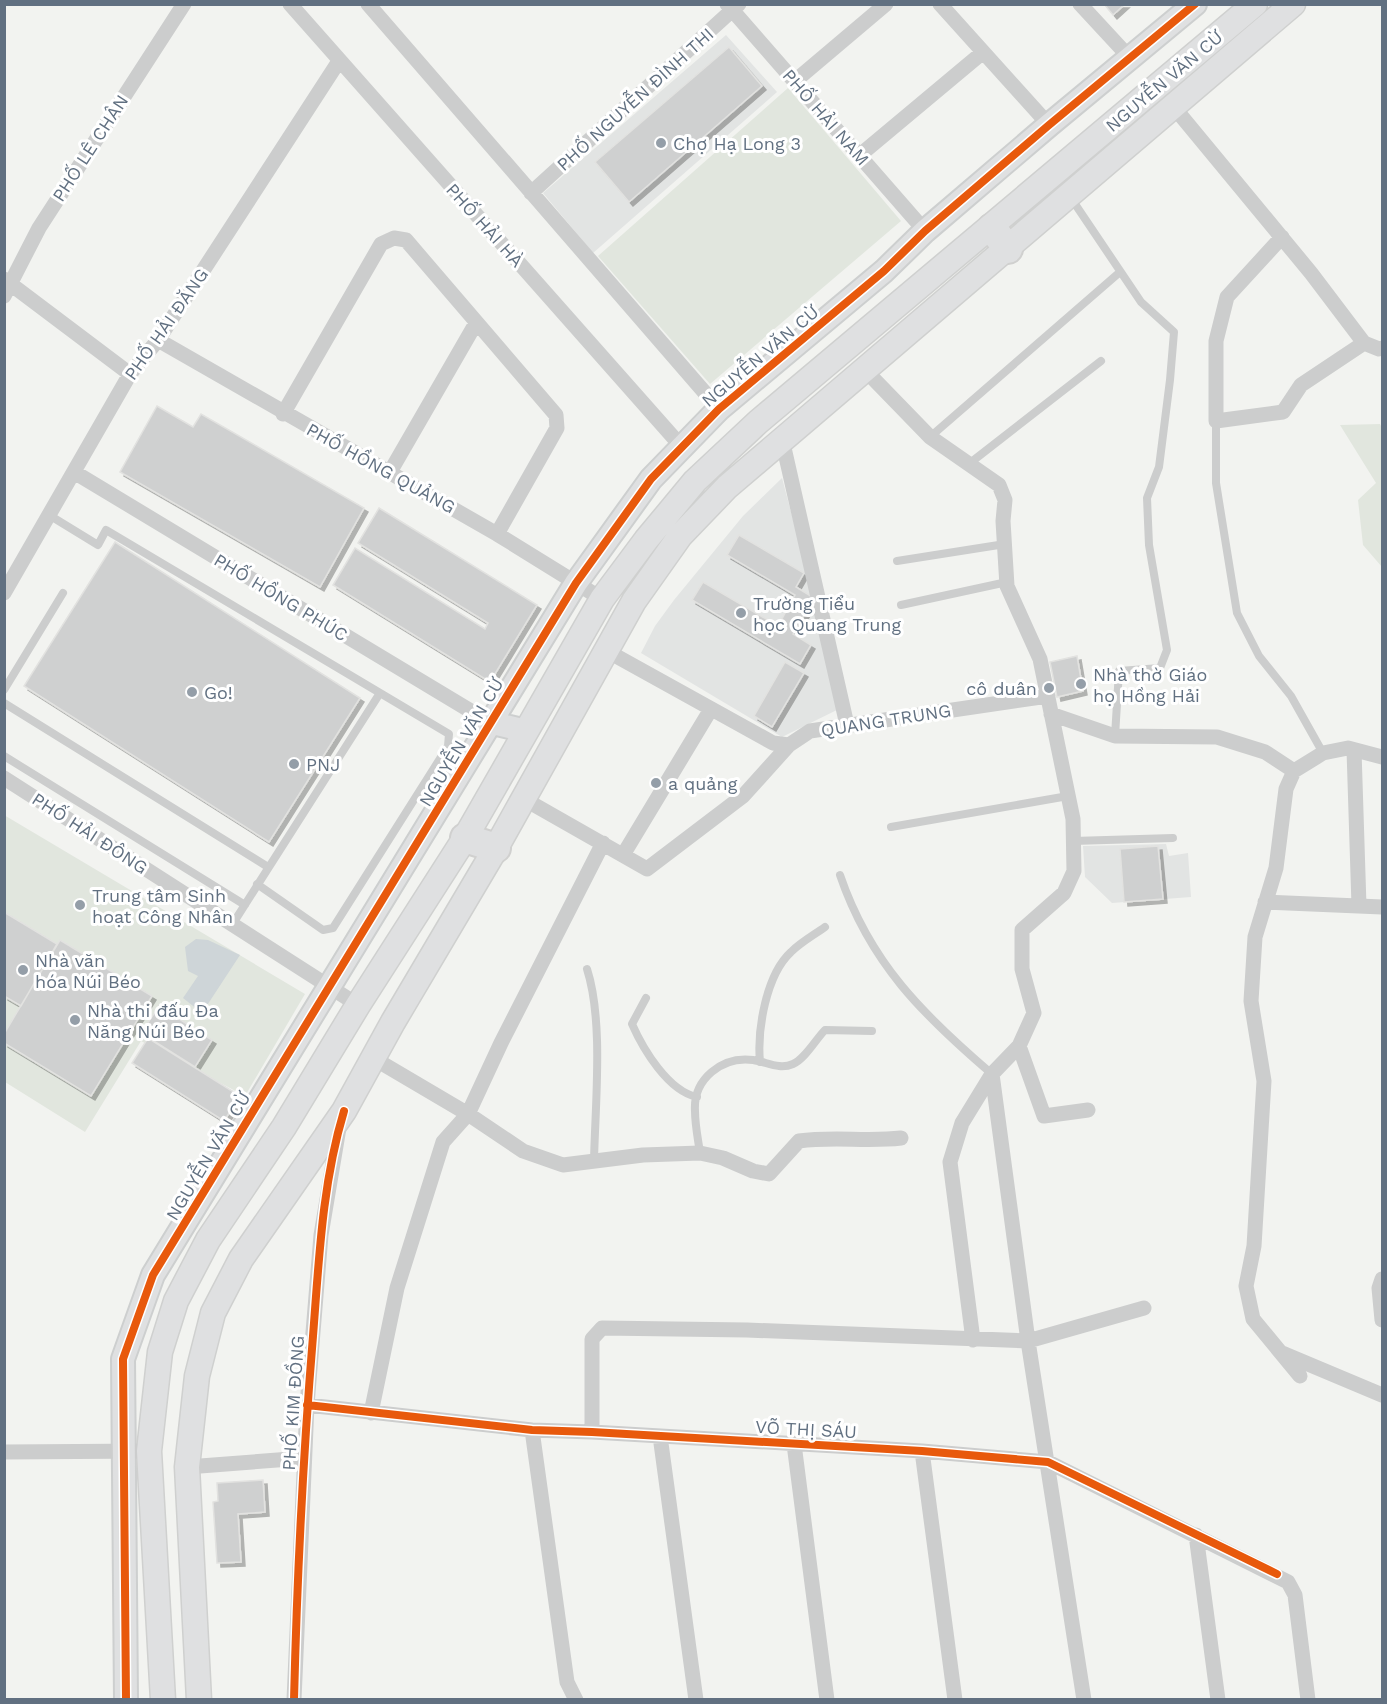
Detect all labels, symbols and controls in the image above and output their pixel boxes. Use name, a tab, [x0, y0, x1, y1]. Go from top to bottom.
street label: PHỐ NGUYỄN ĐÌNH THI	[551, 22, 718, 175]
street label: NGUYỄN VĂN CỪ	[1100, 24, 1227, 136]
street label: PHỐ HẢI NAM	[778, 64, 874, 169]
street label: PHỐ LÊ CHÂN	[47, 90, 132, 205]
place label: Chợ Hạ Long 3	[673, 133, 801, 154]
marker: Chợ Hạ Long 3	[654, 136, 668, 150]
street label: PHỐ HẢI HÀ	[442, 178, 529, 271]
street label: PHỐ HẢI ĐĂNG	[119, 264, 212, 384]
street label: NGUYỄN VĂN CỪ	[696, 299, 823, 411]
street label: PHỐ HỒNG QUẢNG	[303, 418, 460, 518]
street label: PHỐ HỒNG PHÚC	[210, 548, 352, 645]
place label: Trường Tiểu học Quang Trung	[753, 593, 902, 635]
marker: Trường Tiểu học Quang Trung	[734, 606, 748, 620]
place label: Nhà thờ Giáo họ Hồng Hải	[1093, 664, 1207, 706]
street label: NGUYỄN VĂN CỪ	[413, 673, 508, 810]
marker: Nhà thờ Giáo họ Hồng Hải	[1074, 677, 1088, 691]
place label: cô duân	[966, 678, 1037, 699]
marker: cô duân	[1042, 681, 1056, 695]
place label: Go!	[204, 682, 233, 703]
marker: Go!	[185, 685, 199, 699]
street label: QUANG TRUNG	[819, 699, 953, 741]
place label: PNJ	[306, 754, 340, 775]
marker: PNJ	[287, 757, 301, 771]
place label: a quảng	[668, 773, 738, 794]
marker: a quảng	[649, 776, 663, 790]
street label: PHỐ HẢI ĐÔNG	[28, 787, 152, 878]
place label: Trung tâm Sinh hoạt Công Nhân	[92, 885, 233, 927]
marker: Trung tâm Sinh hoạt Công Nhân	[73, 898, 87, 912]
place label: Nhà văn hóa Núi Béo	[35, 950, 141, 992]
marker: Nhà văn hóa Núi Béo	[16, 963, 30, 977]
place label: Nhà thi đấu Đa Năng Núi Béo	[87, 1000, 219, 1042]
marker: Nhà thi đấu Đa Năng Núi Béo	[68, 1013, 82, 1027]
street label: NGUYỄN VĂN CỪ	[160, 1087, 255, 1224]
street label: PHỐ KIM ĐỒNG	[277, 1335, 308, 1471]
street label: VÕ THỊ SÁU	[755, 1416, 857, 1442]

